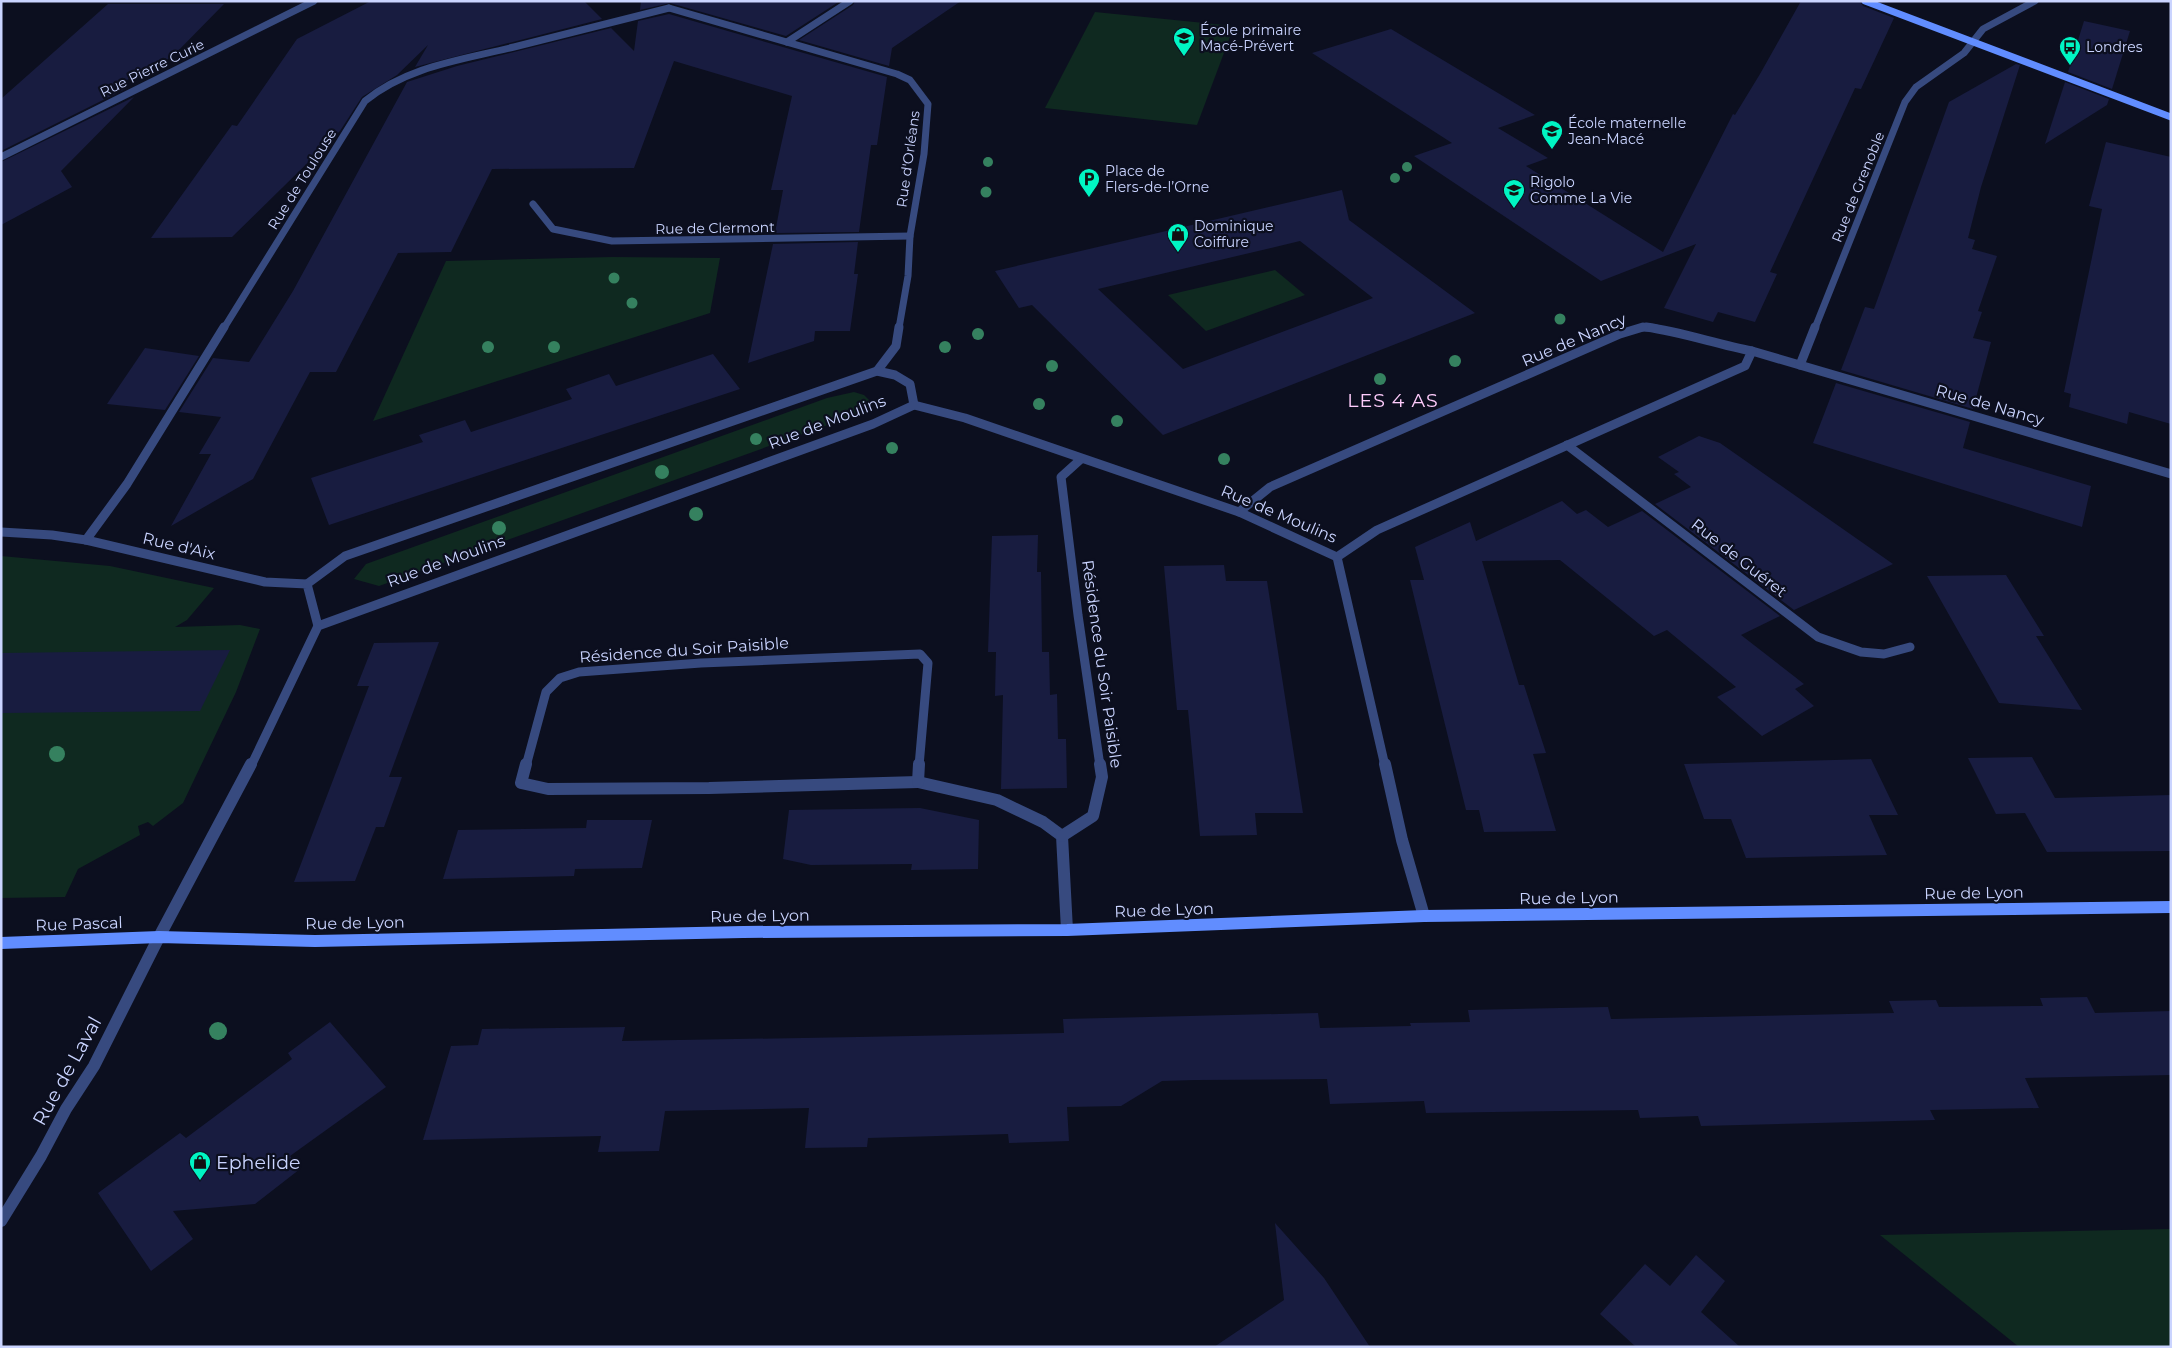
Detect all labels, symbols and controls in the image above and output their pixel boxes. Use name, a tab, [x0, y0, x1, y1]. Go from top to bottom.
place label: École primaire Macé-Prévert	[1200, 21, 1301, 55]
school or university icon: École primaire Macé-Prévert	[1172, 26, 1196, 57]
street label: Rue Pierre Curie	[97, 35, 207, 101]
bus stop icon: Londres	[2058, 35, 2082, 66]
place label: Londres	[2086, 38, 2143, 56]
street label: Rue d'Orléans	[892, 109, 924, 209]
place label: École maternelle Jean-Macé	[1567, 114, 1686, 148]
school or university icon: École maternelle Jean-Macé	[1540, 119, 1564, 150]
street label: Rue de Toulouse	[264, 125, 340, 233]
street label: Rue de Grenoble	[1828, 129, 1888, 245]
place label: Place de Flers-de-l’Orne	[1105, 162, 1209, 196]
parking icon: Place de Flers-de-l’Orne	[1077, 167, 1101, 198]
place label: Rigolo Comme La Vie	[1530, 173, 1632, 207]
school or university icon: Rigolo Comme La Vie	[1502, 178, 1526, 209]
place label: Dominique Coiffure	[1194, 217, 1274, 251]
street label: Rue de Clermont	[655, 218, 775, 238]
shop icon: Dominique Coiffure	[1166, 222, 1190, 253]
street label: Rue de Nancy	[1519, 309, 1629, 371]
street label: Rue de Nancy	[1934, 380, 2047, 430]
district label: LES 4 AS	[1347, 389, 1439, 412]
street label: Rue de Moulins	[766, 391, 889, 453]
street label: Rue de Moulins	[1218, 481, 1340, 547]
street label: Rue de Guéret	[1687, 515, 1791, 602]
street label: Rue d'Aix	[141, 528, 218, 564]
street label: Rue de Moulins	[384, 531, 508, 591]
street label: Résidence du Soir Paisible	[1078, 559, 1126, 769]
street label: Résidence du Soir Paisible	[579, 633, 789, 667]
street label: Rue de Lyon	[1924, 883, 2024, 903]
street label: Rue de Lyon	[1519, 888, 1619, 908]
street label: Rue de Lyon	[1114, 899, 1214, 921]
street label: Rue de Lyon	[710, 906, 810, 926]
street label: Rue Pascal	[35, 913, 123, 935]
street label: Rue de Lyon	[305, 913, 405, 933]
street label: Rue de Laval	[28, 1013, 106, 1129]
shop icon: Ephelide	[188, 1150, 212, 1181]
place label: Ephelide	[216, 1151, 301, 1174]

